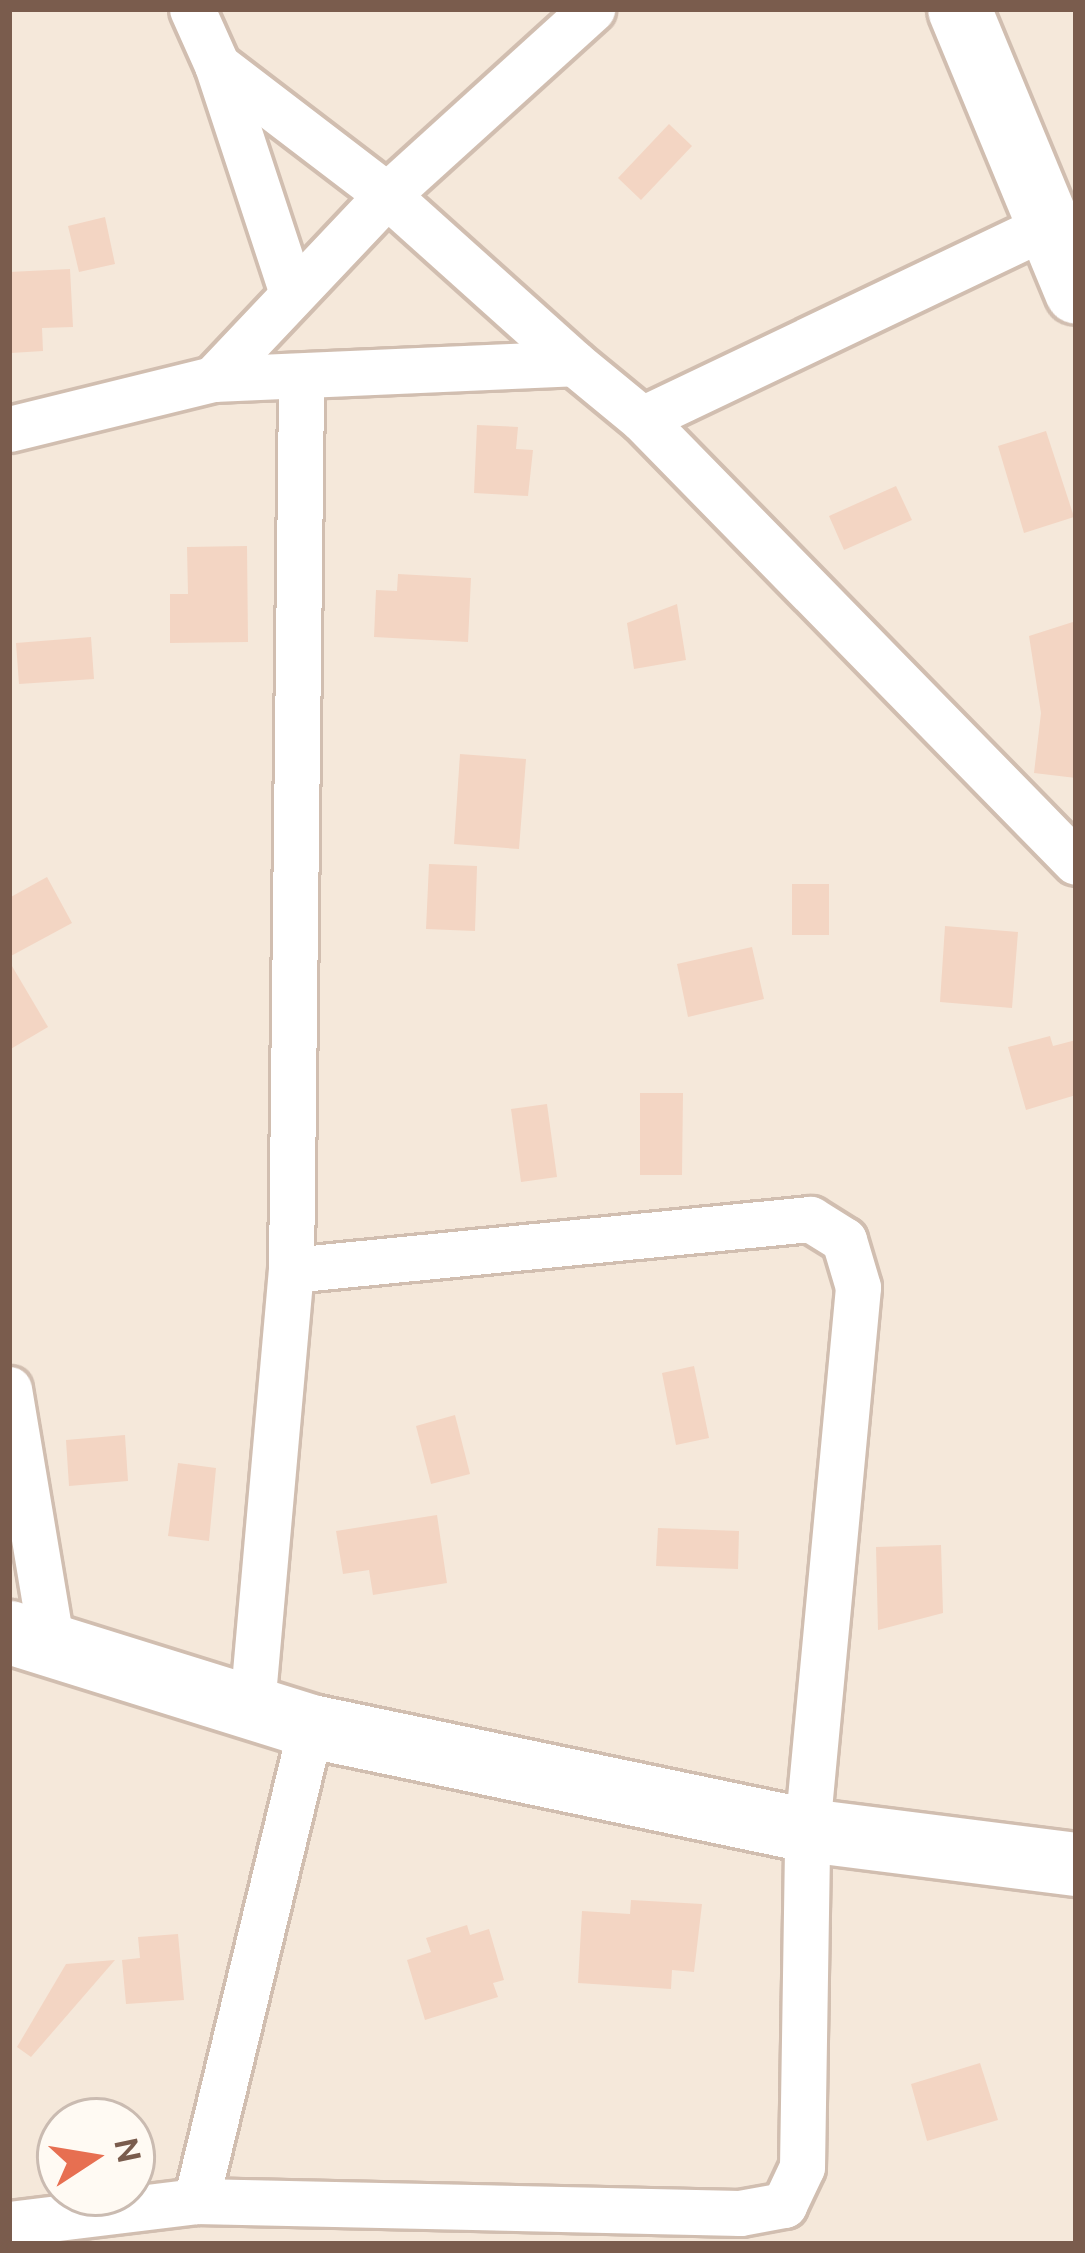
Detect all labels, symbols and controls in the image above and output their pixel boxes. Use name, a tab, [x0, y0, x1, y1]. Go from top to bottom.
north arrow	[36, 2097, 156, 2217]
text: N	[108, 2134, 149, 2166]

